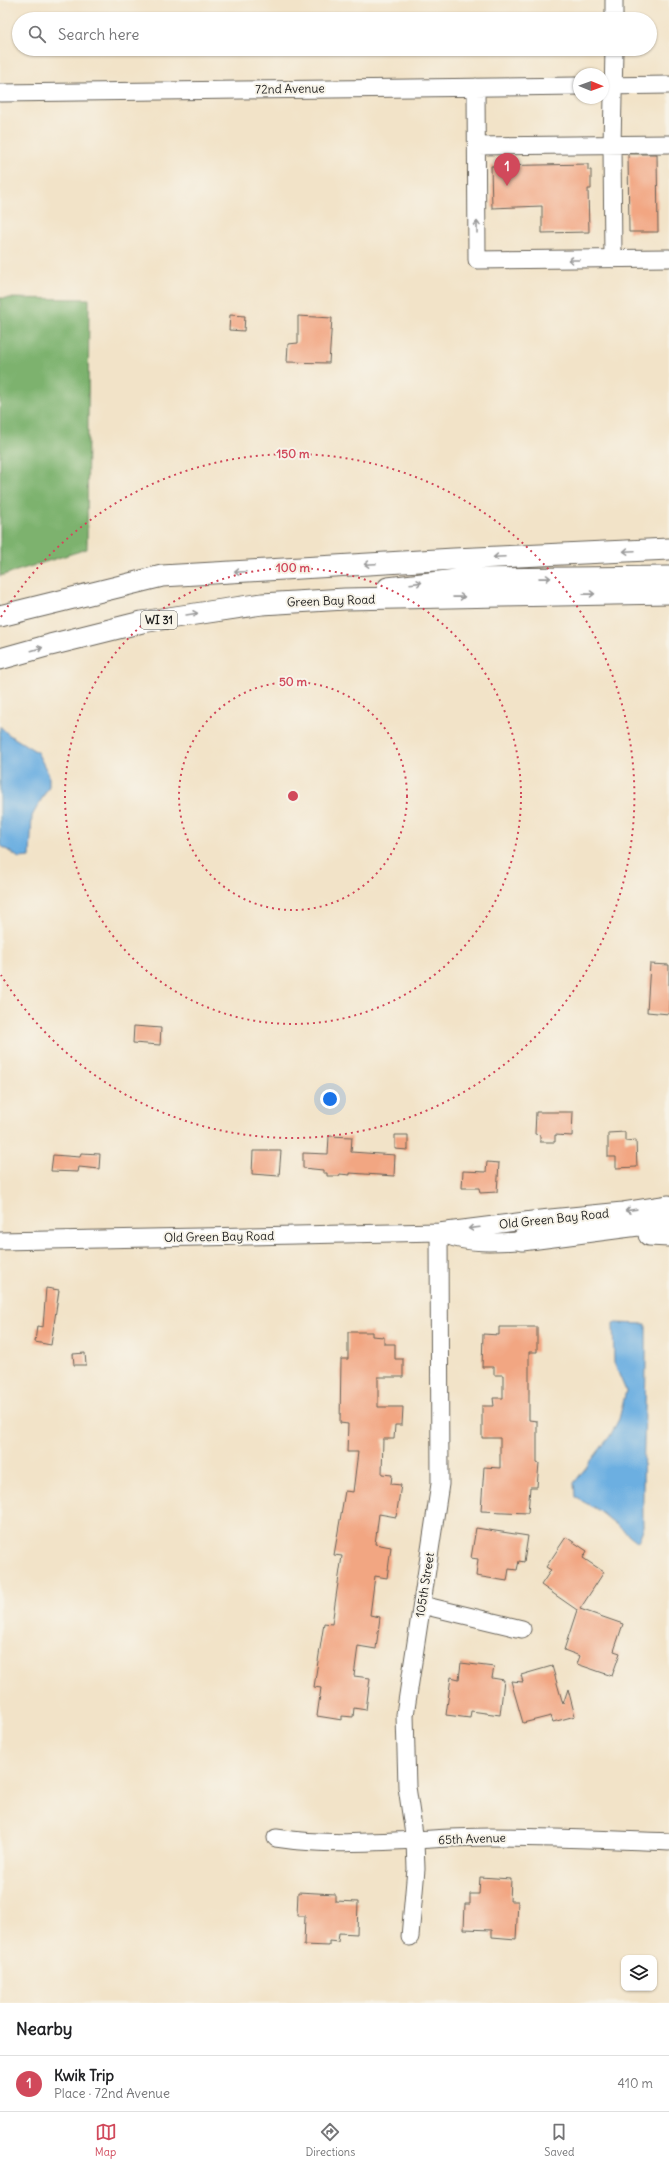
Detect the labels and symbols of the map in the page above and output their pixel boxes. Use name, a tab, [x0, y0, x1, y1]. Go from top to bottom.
north arrow	[573, 68, 609, 104]
street label: 72nd Avenue	[255, 80, 325, 97]
pin: 1	[494, 153, 520, 186]
one-way arrow	[473, 221, 481, 234]
one-way arrow	[568, 256, 581, 264]
text: 150 m	[277, 446, 310, 461]
one-way arrow	[623, 547, 636, 554]
one-way arrow	[493, 553, 506, 560]
text: 100 m	[276, 560, 310, 575]
one-way arrow	[363, 560, 376, 568]
one-way arrow	[234, 568, 247, 575]
one-way arrow	[538, 574, 551, 582]
one-way arrow	[409, 579, 422, 587]
one-way arrow	[582, 590, 595, 598]
street label: Green Bay Road	[287, 591, 375, 610]
one-way arrow	[452, 593, 465, 601]
one-way arrow	[185, 610, 198, 618]
road number: WI 31	[141, 611, 177, 629]
one-way arrow	[31, 645, 44, 652]
text: 50 m	[279, 674, 308, 689]
centre of rings	[286, 789, 300, 803]
your location	[320, 1089, 340, 1109]
street label: Old Green Bay Road	[498, 1205, 610, 1232]
one-way arrow	[625, 1206, 638, 1214]
one-way arrow	[468, 1224, 481, 1232]
street label: Old Green Bay Road	[164, 1228, 274, 1245]
street label: 105th Street	[412, 1551, 437, 1618]
street label: 65th Avenue	[438, 1830, 506, 1847]

